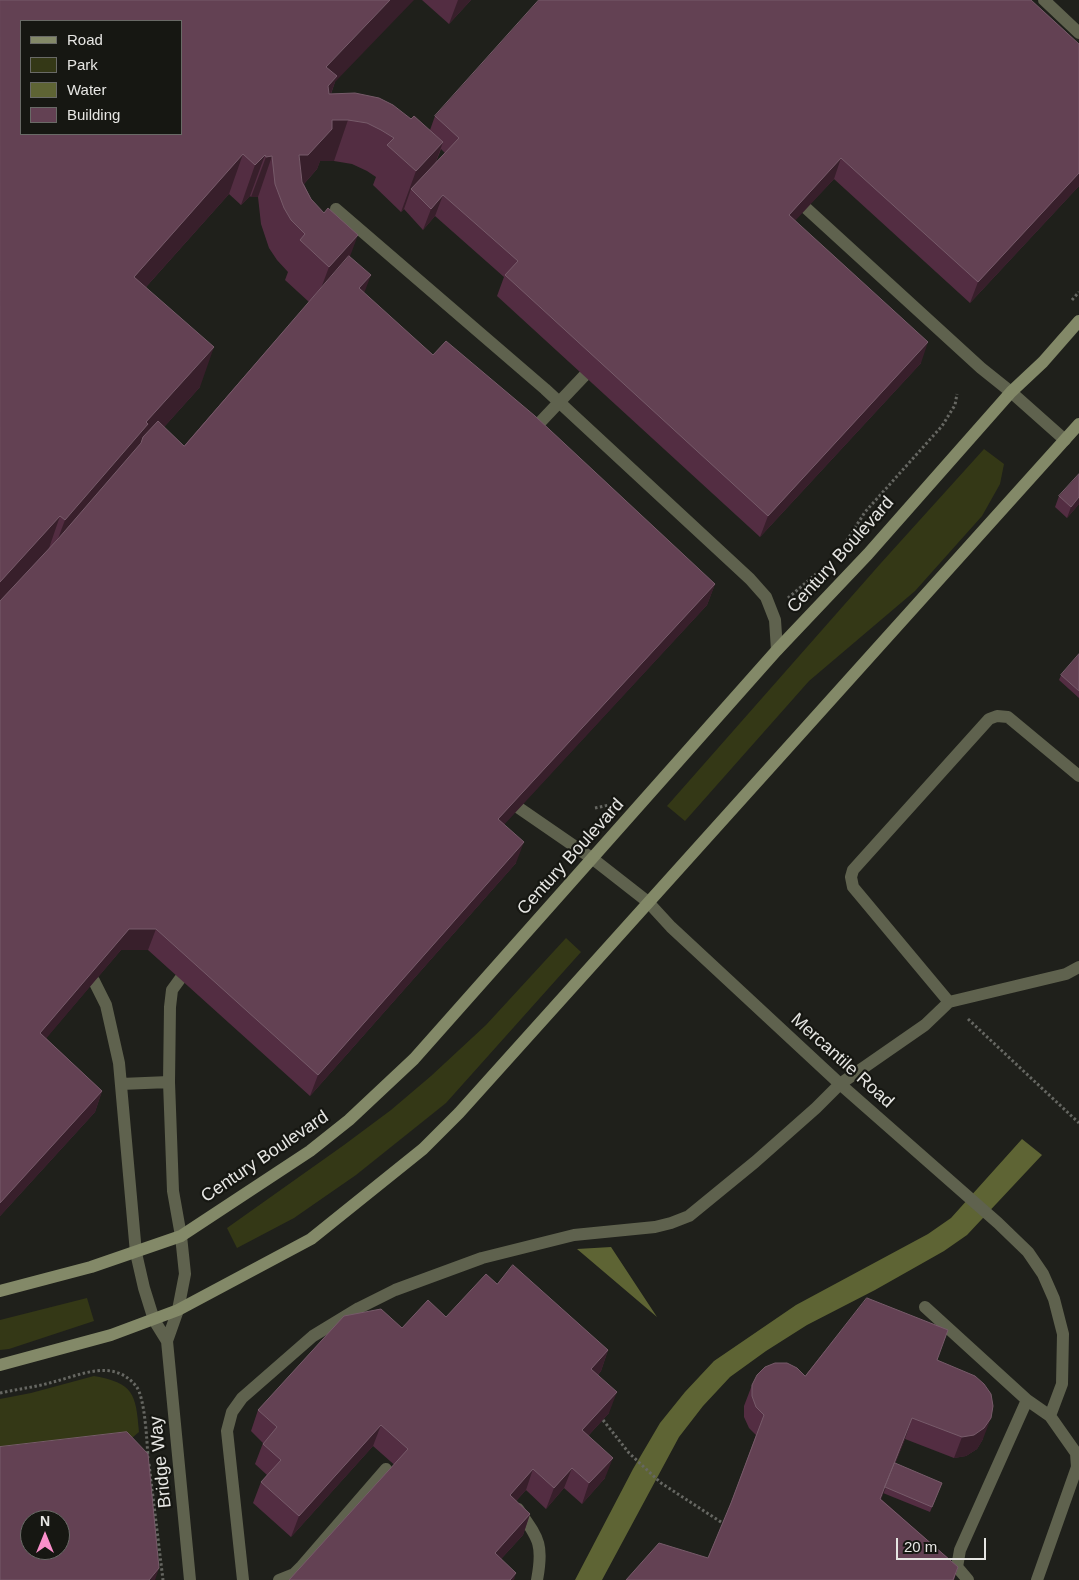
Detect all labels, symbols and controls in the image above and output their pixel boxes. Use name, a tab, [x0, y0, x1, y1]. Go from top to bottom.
legend	[20, 20, 182, 135]
text: Road	[67, 31, 103, 48]
text: Park	[67, 56, 98, 73]
text: Water	[67, 81, 106, 98]
text: Building	[67, 106, 120, 123]
street label: Century Boulevard	[783, 492, 899, 618]
street label: Century Boulevard	[513, 794, 629, 920]
street label: Mercantile Road	[786, 1009, 898, 1113]
street label: Century Boulevard	[197, 1106, 333, 1208]
street label: Bridge Way	[145, 1415, 177, 1509]
north arrow	[20, 1510, 70, 1560]
text: N	[40, 1513, 50, 1529]
scale bar	[899, 1528, 989, 1560]
text: 20 m	[904, 1538, 937, 1555]

